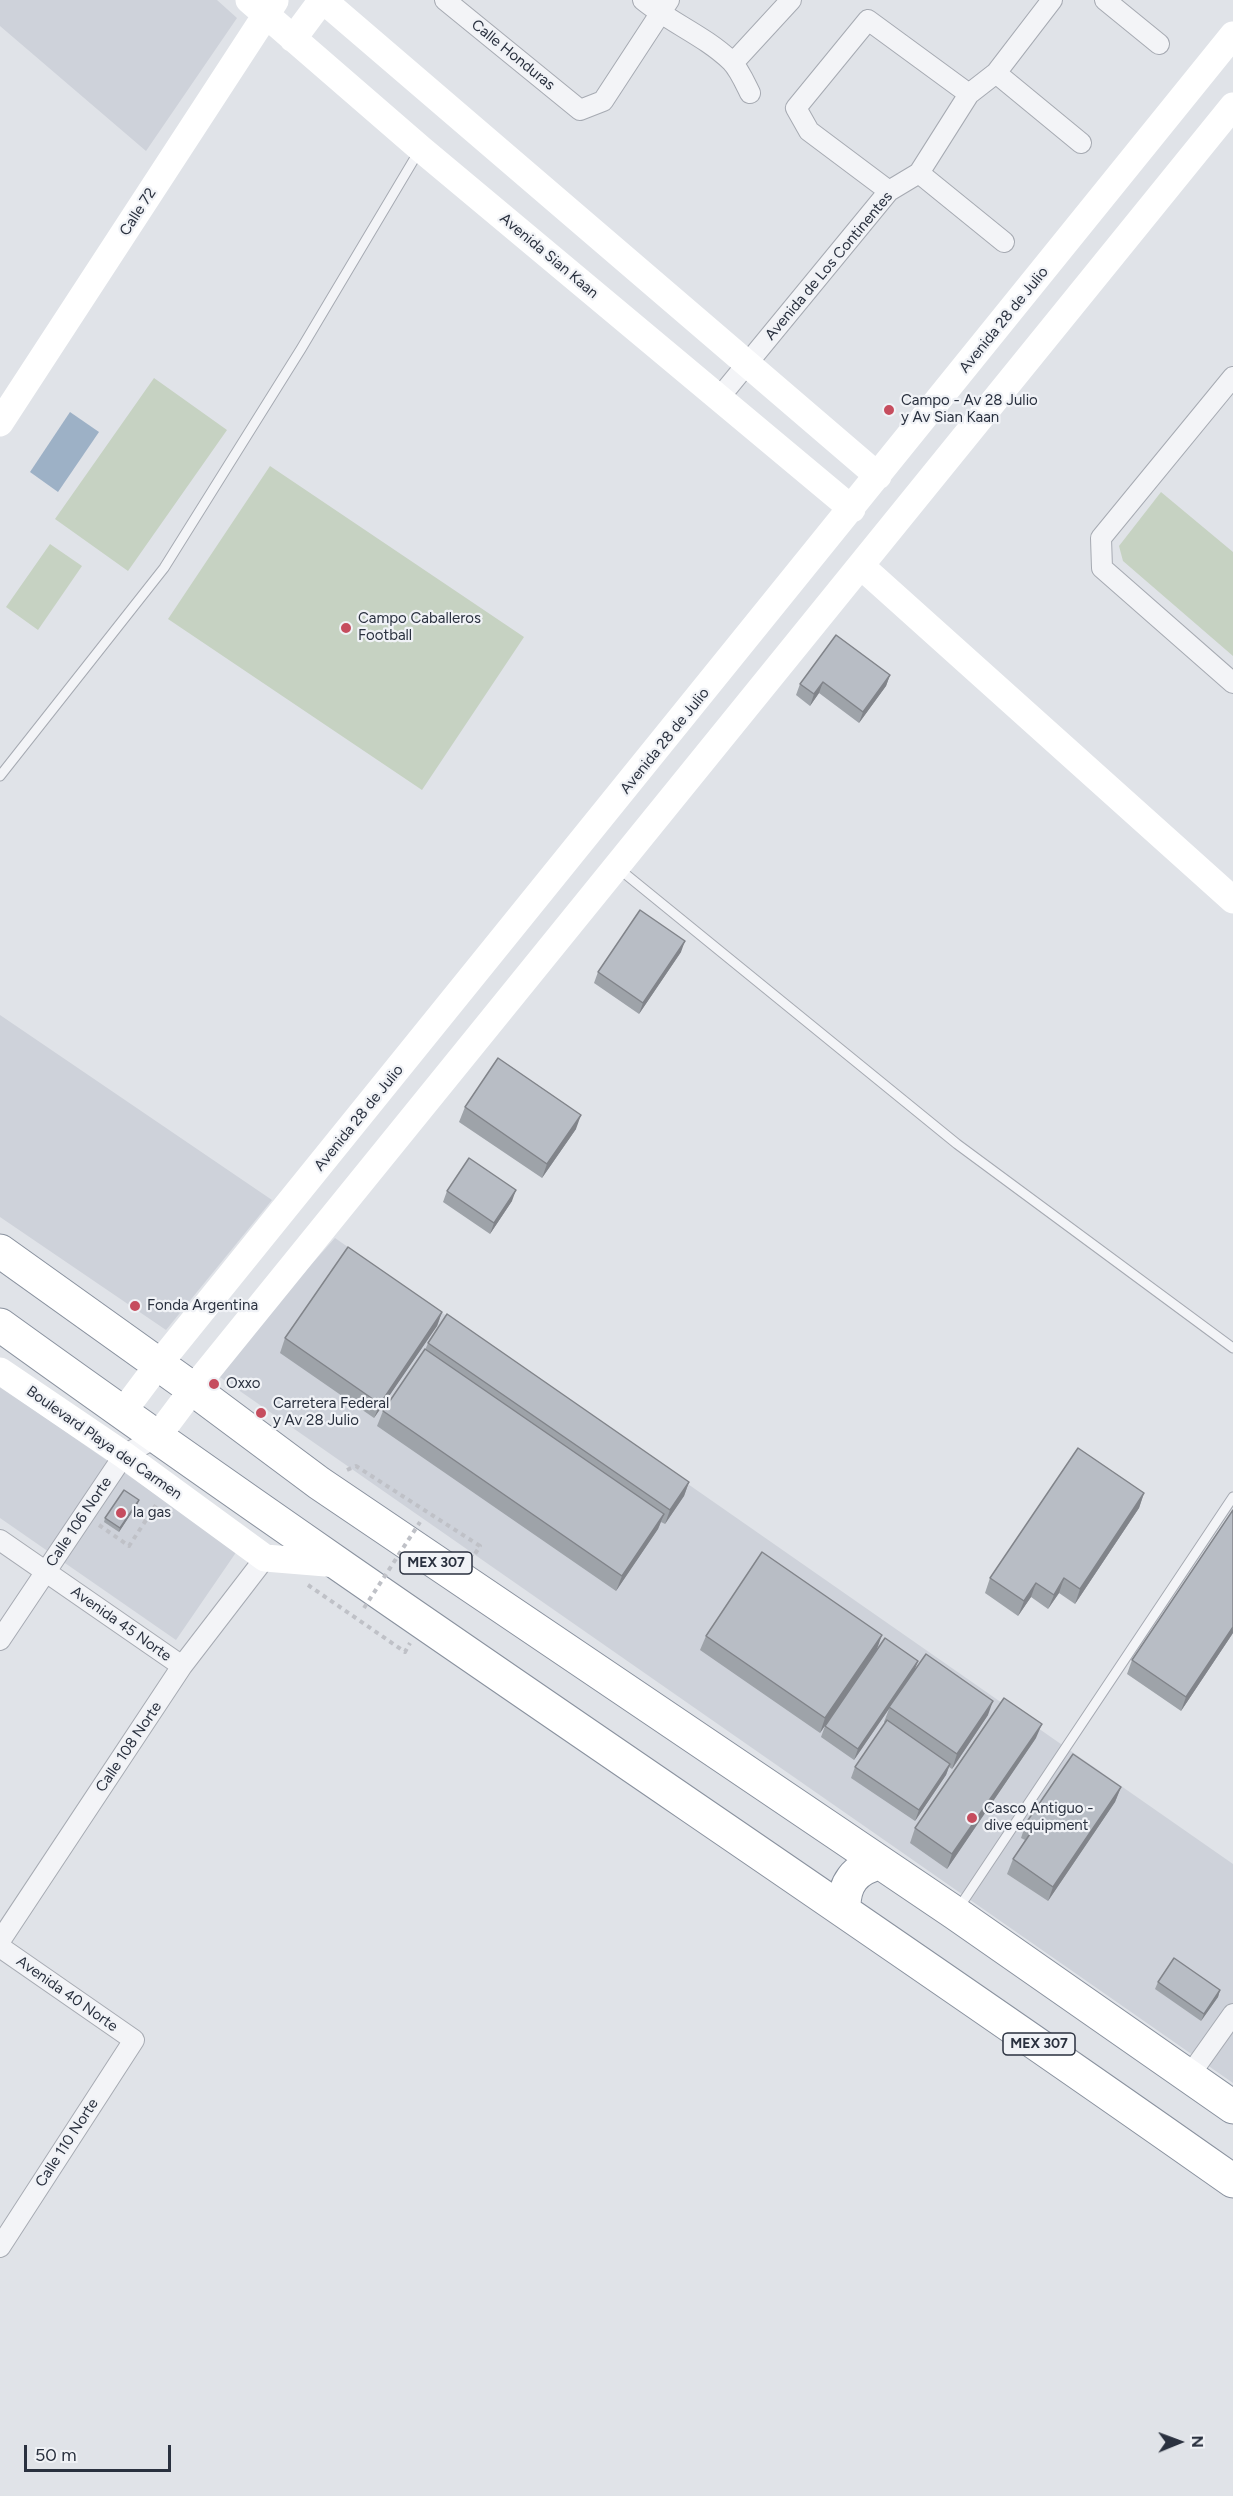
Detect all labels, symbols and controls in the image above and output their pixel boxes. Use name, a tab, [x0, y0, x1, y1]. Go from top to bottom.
street label: Calle Honduras	[468, 16, 558, 94]
street label: Calle 72	[116, 185, 160, 239]
street label: Avenida de Los Continentes	[762, 188, 896, 344]
street label: Avenida Sian Kaan	[496, 210, 602, 302]
street label: Avenida 28 de Julio	[956, 263, 1052, 377]
place label: Campo - Av 28 Julio y Av Sian Kaan	[901, 392, 1038, 427]
marker: Campo - Av 28 Julio y Av Sian Kaan	[882, 403, 896, 417]
place label: Campo Caballeros Football	[358, 610, 481, 645]
marker: Campo Caballeros Football	[339, 621, 353, 635]
street label: Avenida 28 de Julio	[617, 684, 713, 798]
street label: Avenida 28 de Julio	[311, 1061, 407, 1175]
place label: Fonda Argentina	[147, 1297, 258, 1315]
marker: Fonda Argentina	[128, 1299, 142, 1313]
place label: Oxxo	[226, 1375, 261, 1393]
marker: Oxxo	[207, 1377, 221, 1391]
street label: Boulevard Playa del Carmen	[23, 1382, 185, 1504]
place label: Carretera Federal y Av 28 Julio	[273, 1395, 389, 1430]
marker: Carretera Federal y Av 28 Julio	[254, 1406, 268, 1420]
street label: Calle 106 Norte	[42, 1474, 116, 1570]
place label: la gas	[133, 1504, 171, 1522]
marker: la gas	[114, 1506, 128, 1520]
road number: MEX 307	[400, 1552, 472, 1574]
street label: Avenida 45 Norte	[67, 1583, 175, 1665]
street label: Calle 108 Norte	[92, 1698, 166, 1796]
place label: Casco Antiguo - dive equipment	[984, 1800, 1093, 1835]
marker: Casco Antiguo - dive equipment	[965, 1811, 979, 1825]
street label: Avenida 40 Norte	[13, 1952, 121, 2036]
road number: MEX 307	[1003, 2033, 1075, 2055]
street label: Calle 110 Norte	[32, 2095, 102, 2191]
north arrow	[1149, 2412, 1209, 2472]
scale bar	[27, 2433, 174, 2471]
text: N	[1188, 2435, 1207, 2448]
text: 50 m	[35, 2444, 77, 2466]

